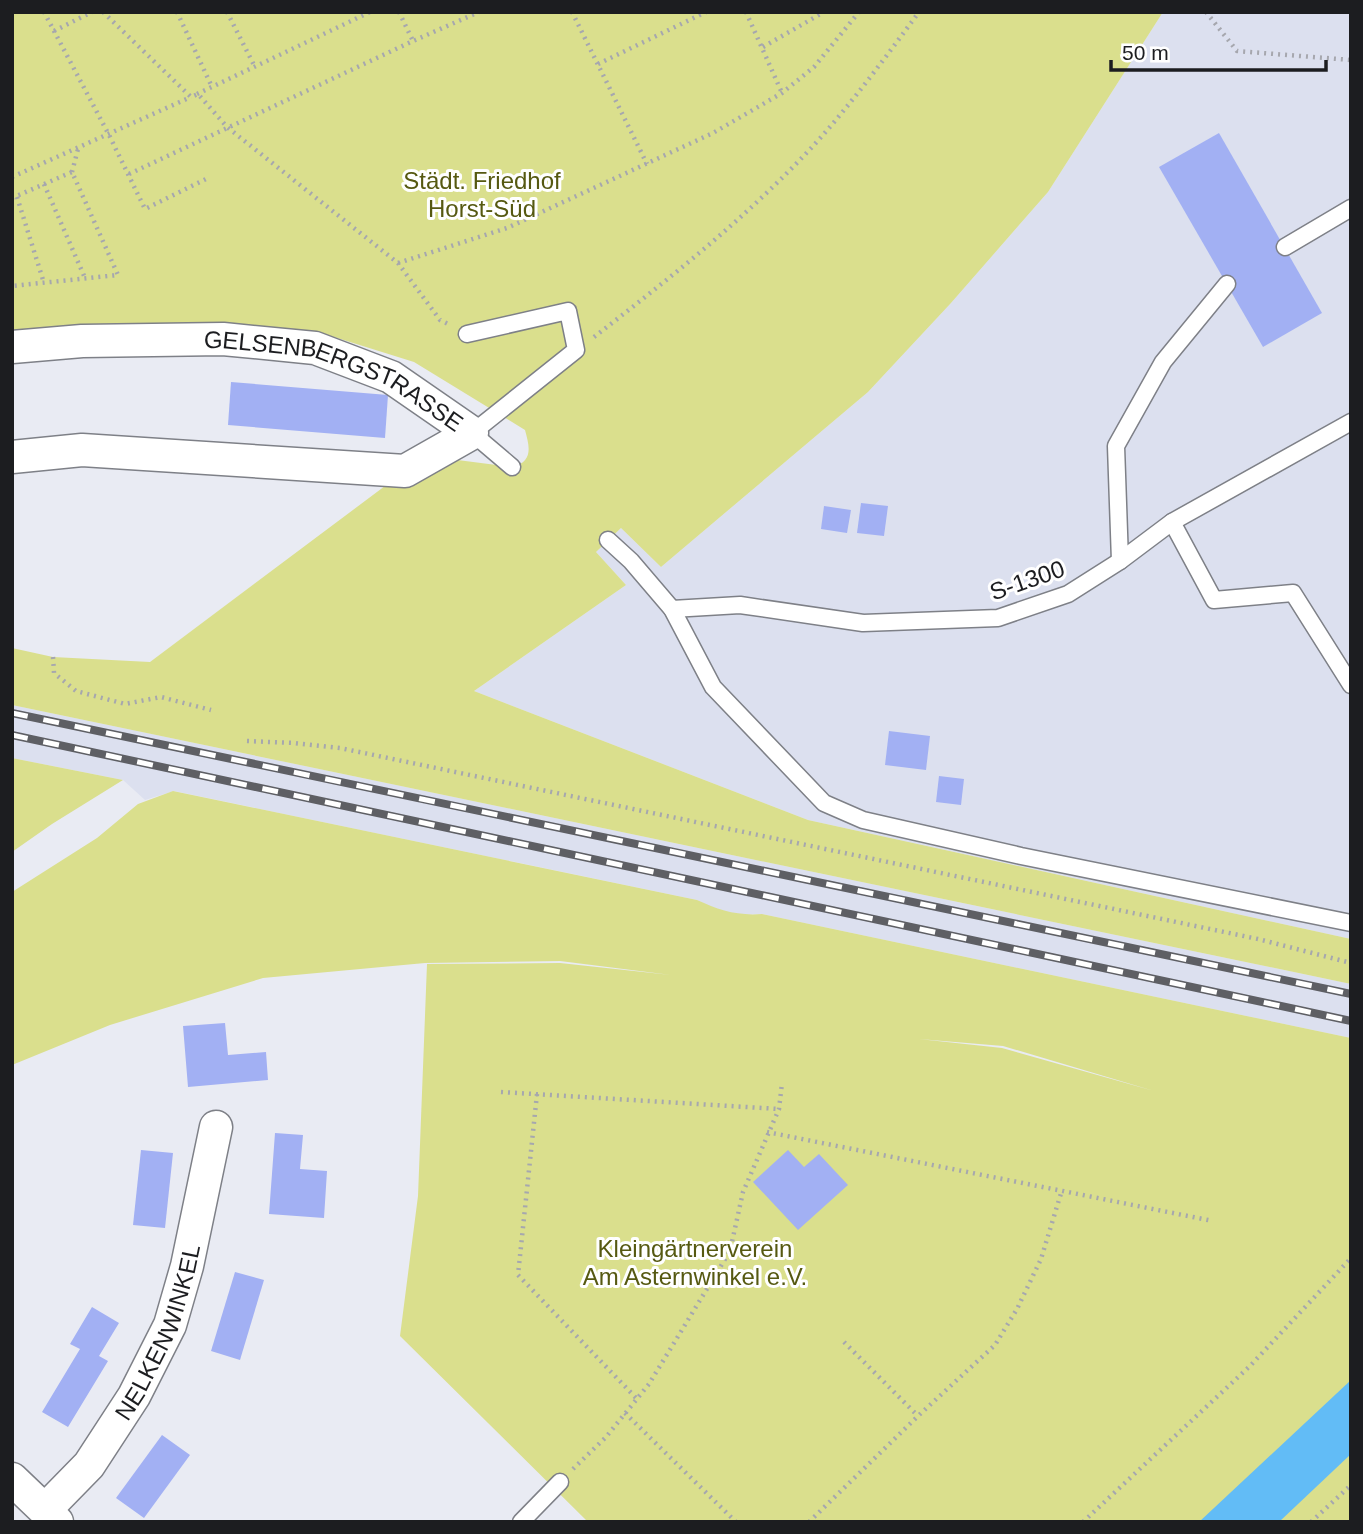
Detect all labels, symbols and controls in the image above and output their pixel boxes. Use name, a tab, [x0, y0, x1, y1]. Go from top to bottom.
scale bar	[1111, 28, 1326, 72]
text: 50 m	[1122, 41, 1169, 64]
park label: Städt. Friedhof Horst-Süd	[403, 167, 561, 222]
street label: GELSENBERGSTRASSE	[204, 326, 468, 436]
street label: S-1300	[986, 555, 1068, 605]
park label: Kleingärtnerverein Am Asternwinkel e.V.	[583, 1235, 807, 1290]
street label: NELKENWINKEL	[109, 1242, 205, 1425]

